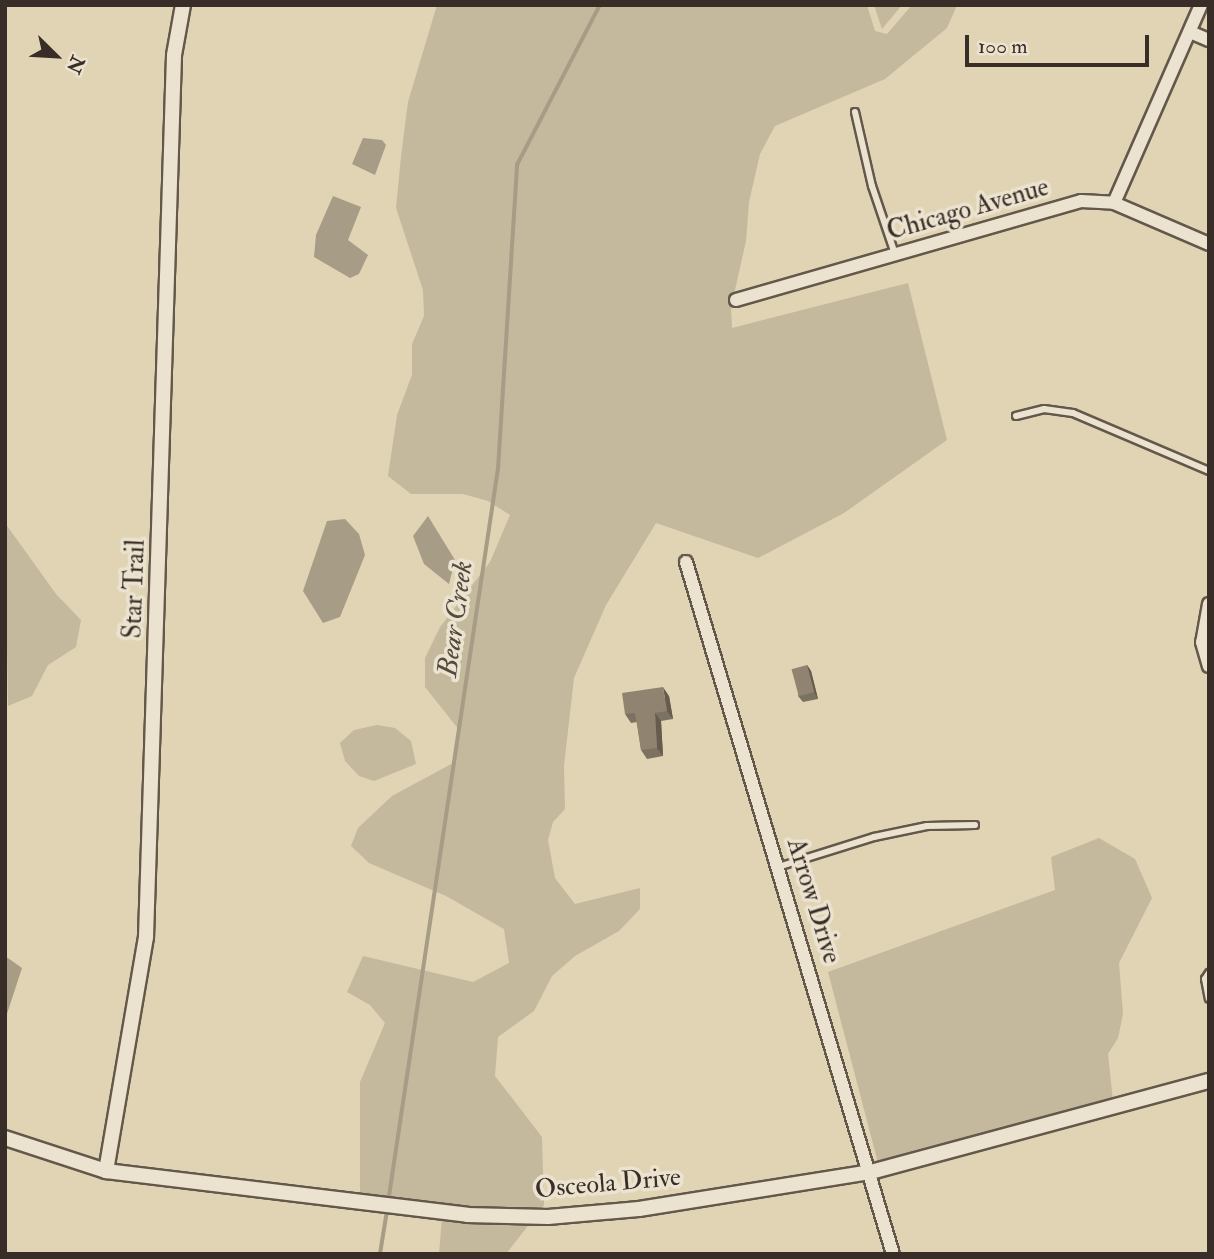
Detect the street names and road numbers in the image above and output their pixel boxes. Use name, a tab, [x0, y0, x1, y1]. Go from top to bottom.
street label: Chicago Avenue	[884, 172, 1052, 248]
street label: Star Trail	[118, 539, 152, 639]
street label: Arrow Drive	[779, 835, 847, 967]
street label: Osceola Drive	[534, 1162, 682, 1206]

